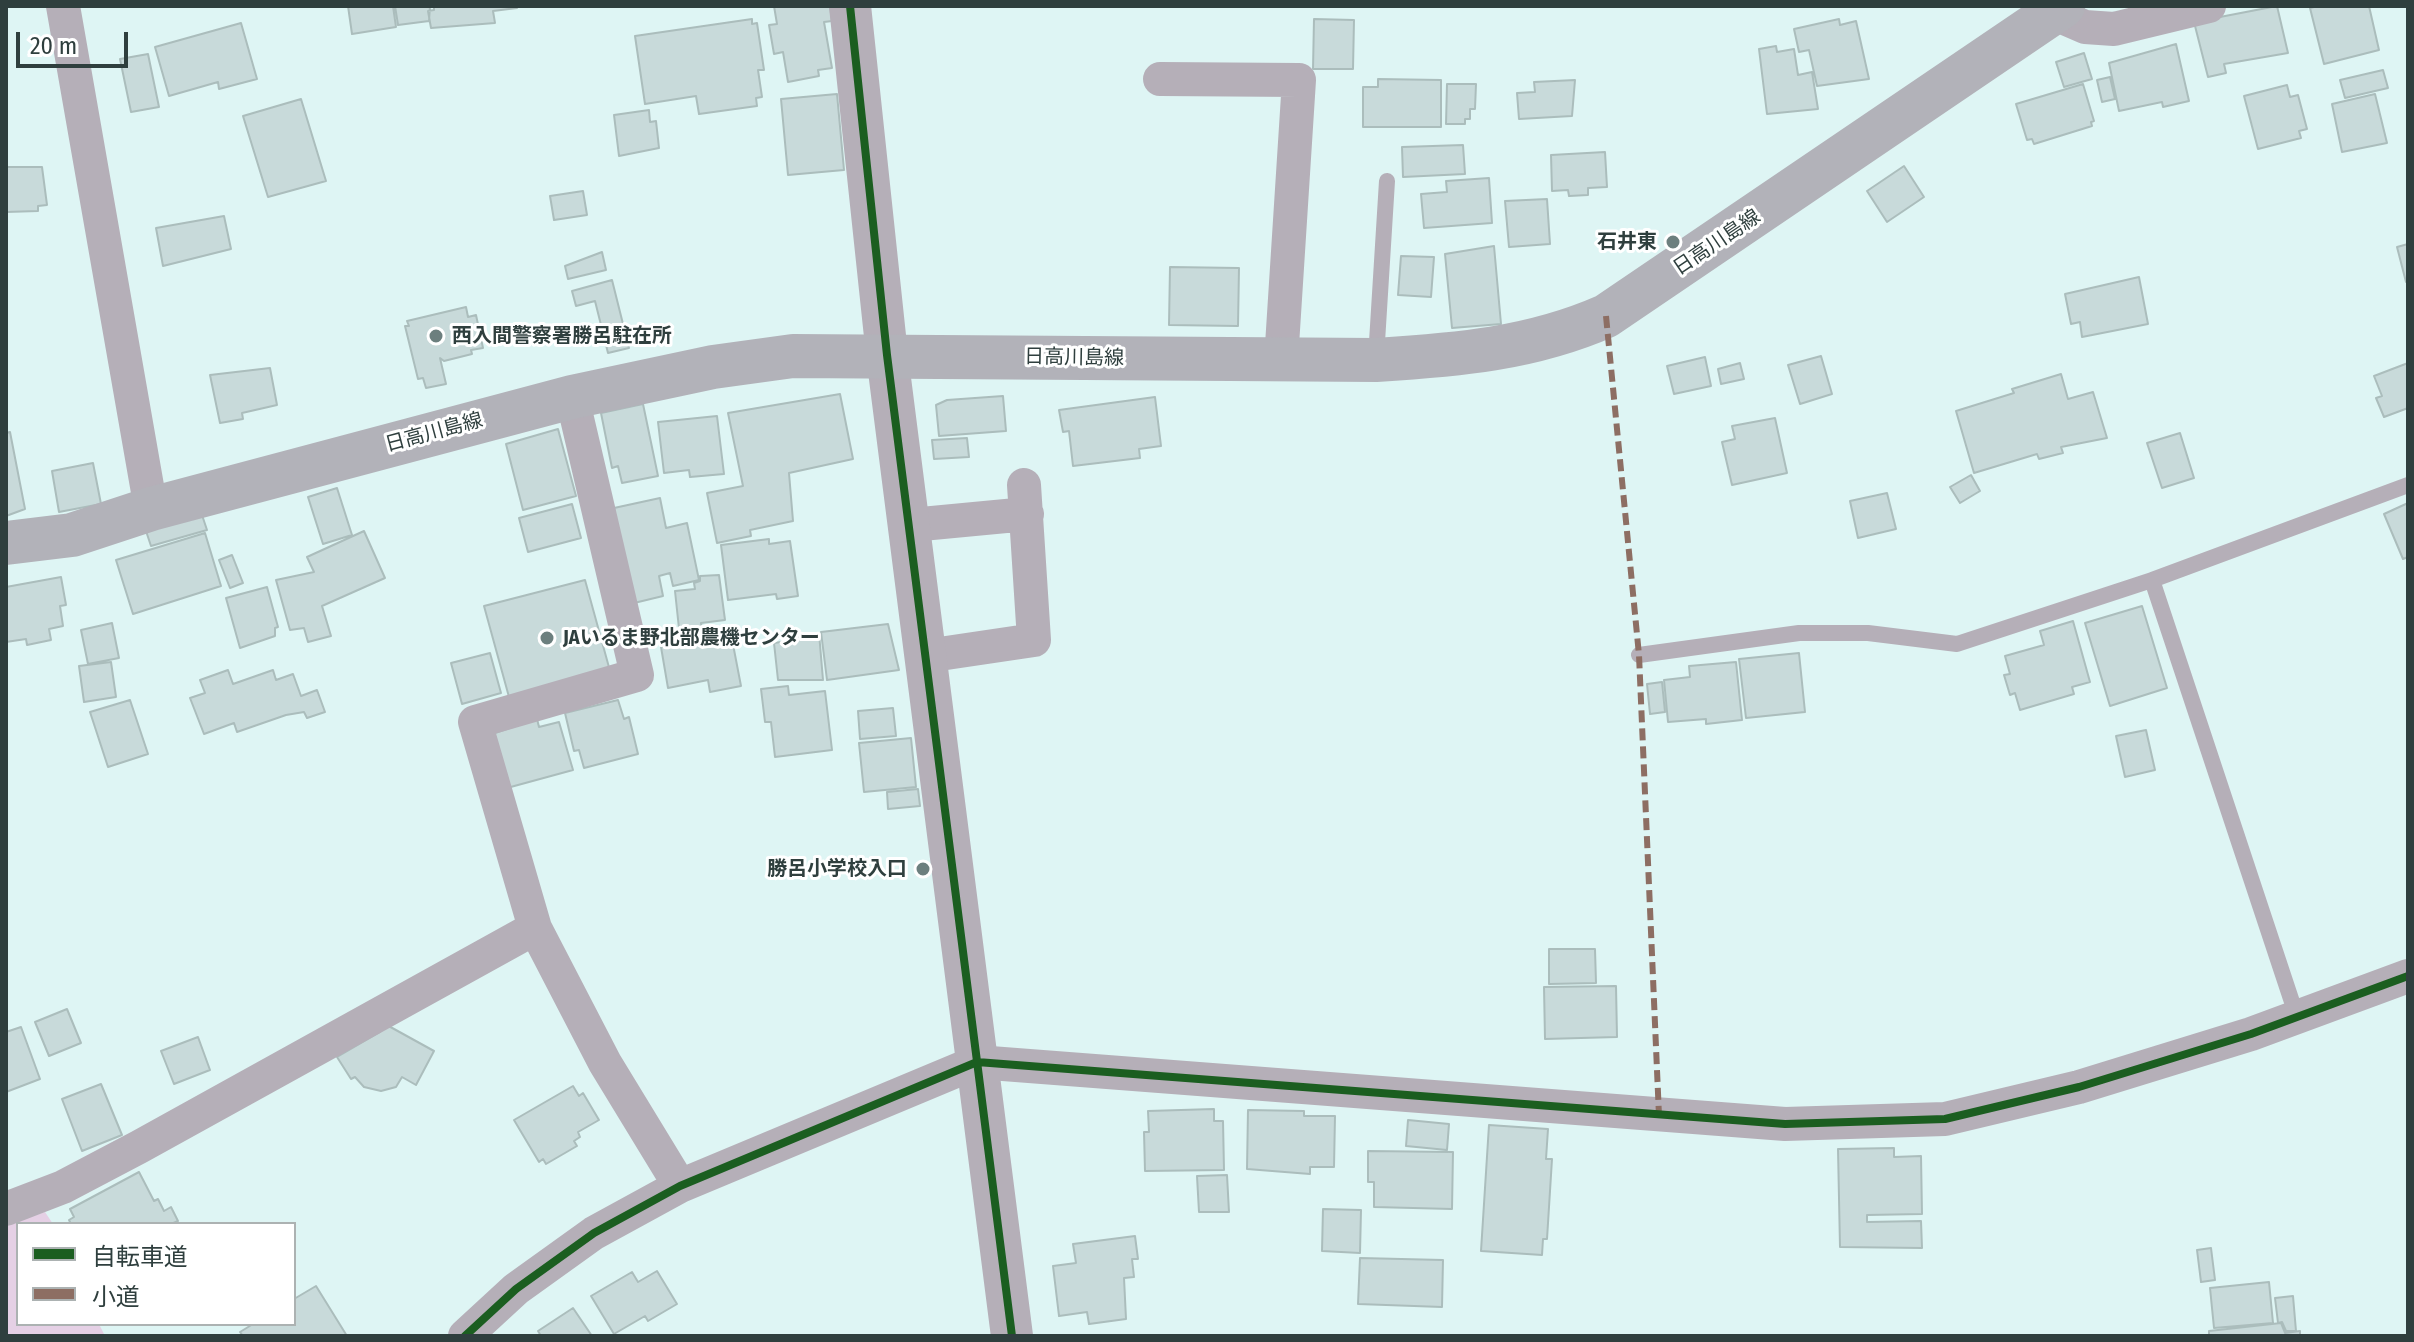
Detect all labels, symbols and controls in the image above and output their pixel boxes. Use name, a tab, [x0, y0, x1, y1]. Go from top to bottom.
scale bar	[20, 16, 132, 66]
text: 20 m	[30, 32, 77, 60]
street label: 日高川島線	[1669, 205, 1765, 281]
place label: 石井東	[1597, 230, 1657, 254]
marker: 石井東	[1664, 233, 1682, 251]
place label: 西入間警察署勝呂駐在所	[452, 324, 672, 348]
marker: 西入間警察署勝呂駐在所	[427, 327, 445, 345]
street label: 日高川島線	[1024, 345, 1124, 371]
street label: 日高川島線	[383, 408, 485, 458]
place label: JAいるま野北部農機センター	[563, 626, 820, 650]
marker: JAいるま野北部農機センター	[538, 629, 556, 647]
place label: 勝呂小学校入口	[767, 857, 907, 881]
marker: 勝呂小学校入口	[914, 860, 932, 878]
legend	[16, 1222, 296, 1326]
text: 自転車道	[92, 1243, 188, 1271]
text: 小道	[92, 1283, 140, 1311]

